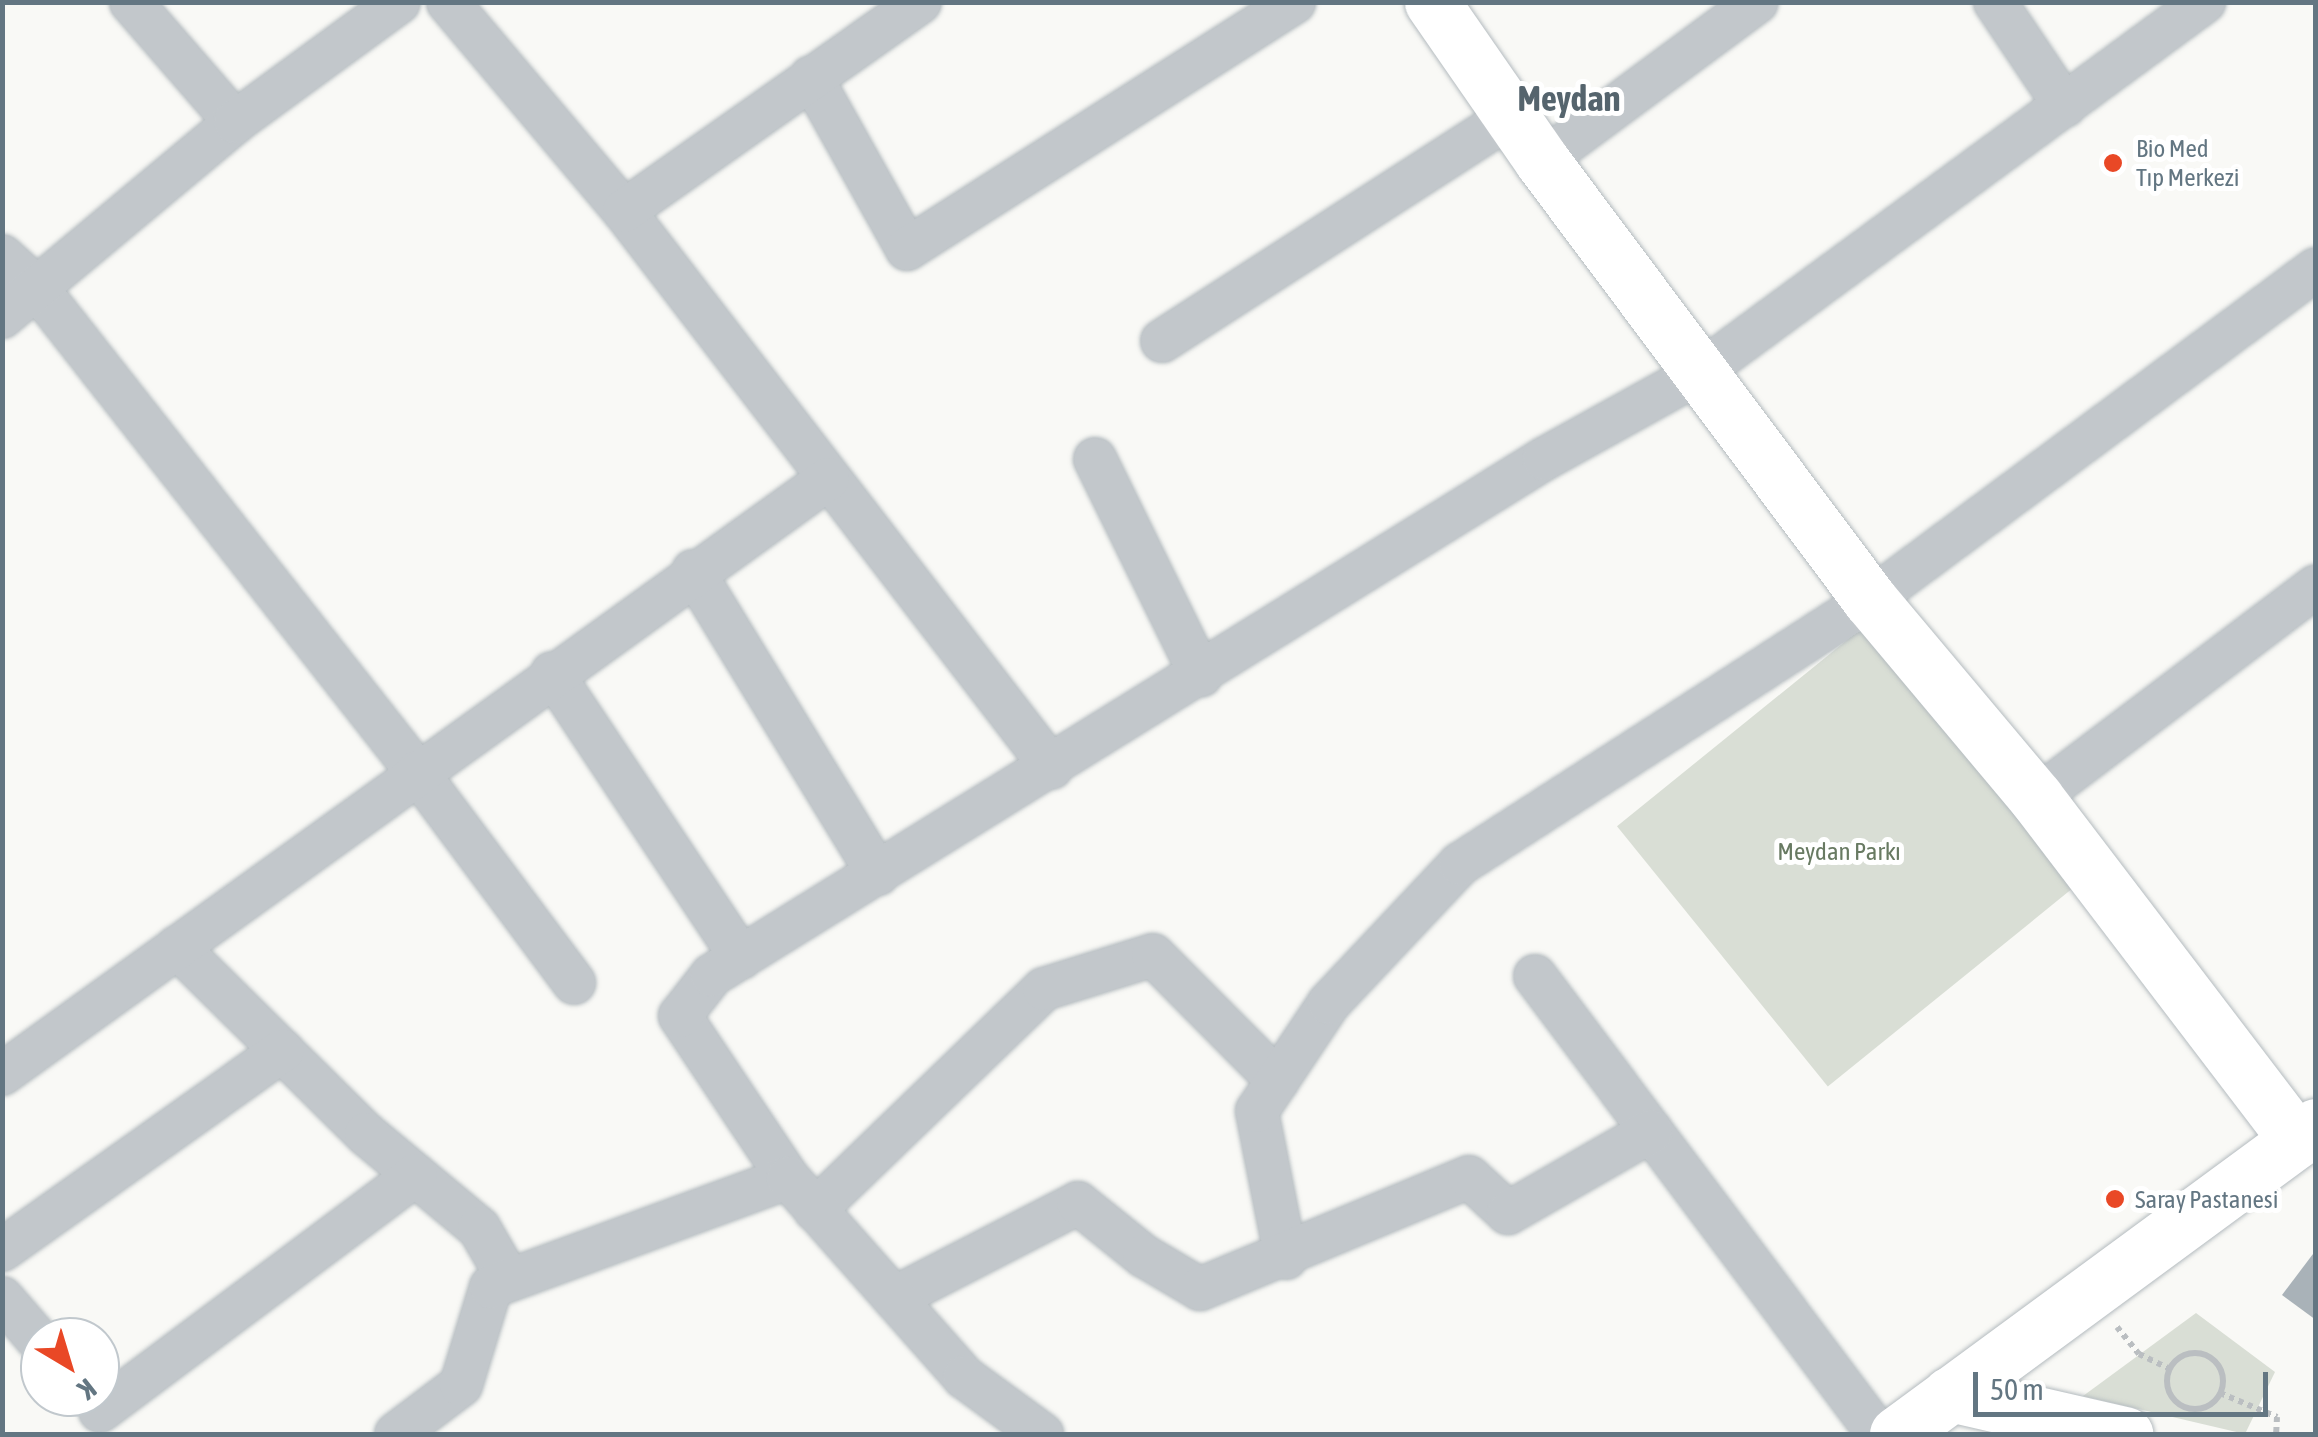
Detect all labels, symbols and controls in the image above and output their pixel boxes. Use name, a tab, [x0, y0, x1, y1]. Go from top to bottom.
district label: Meydan	[1518, 77, 1620, 119]
place label: Bio Med Tıp Merkezi	[2136, 134, 2240, 193]
marker: Bio Med Tıp Merkezi	[2100, 150, 2126, 176]
park label: Meydan Parkı	[1777, 836, 1901, 866]
place label: Saray Pastanesi	[2135, 1184, 2278, 1214]
marker: Saray Pastanesi	[2104, 1188, 2126, 1210]
north arrow	[20, 1317, 120, 1417]
scale bar	[1978, 1352, 2273, 1414]
text: K	[72, 1372, 103, 1406]
text: 50 m	[1990, 1372, 2044, 1406]

